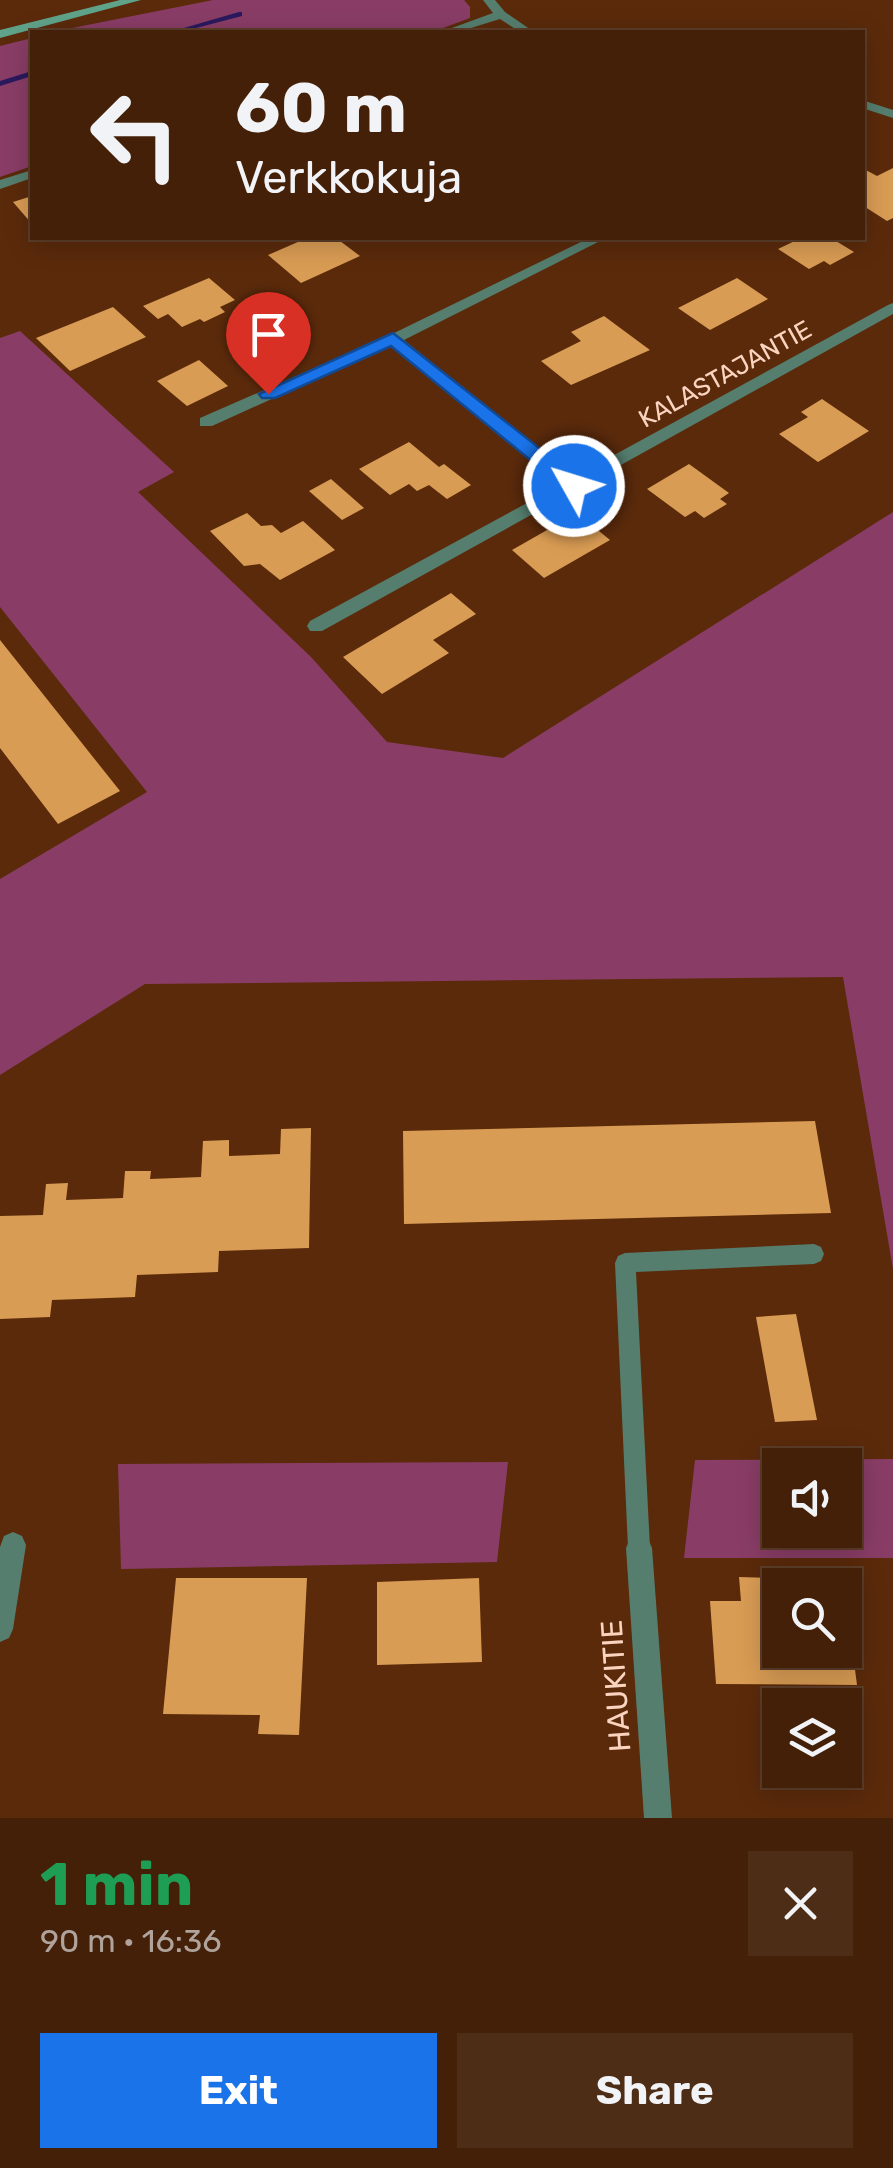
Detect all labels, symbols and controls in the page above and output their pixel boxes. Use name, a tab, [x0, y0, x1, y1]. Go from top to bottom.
text: 60 m	[235, 67, 407, 150]
icon: left	[70, 70, 200, 200]
text: Verkkokuja	[235, 151, 462, 204]
pin	[226, 292, 311, 395]
icon: arrive	[241, 307, 296, 362]
street label: KALASTAJANTIE	[634, 315, 816, 433]
position arrow	[522, 434, 626, 538]
map controls	[762, 1448, 862, 1788]
button: sound	[762, 1448, 862, 1548]
button: search	[762, 1568, 862, 1668]
street label: HAUKITIE	[593, 1619, 639, 1753]
button: layers	[762, 1688, 862, 1788]
text: 1 min	[40, 1849, 193, 1920]
button: close	[748, 1851, 853, 1956]
text: 90 m · 16:36	[40, 1922, 222, 1960]
button: Exit	[40, 2033, 437, 2148]
button: Share	[457, 2033, 853, 2148]

